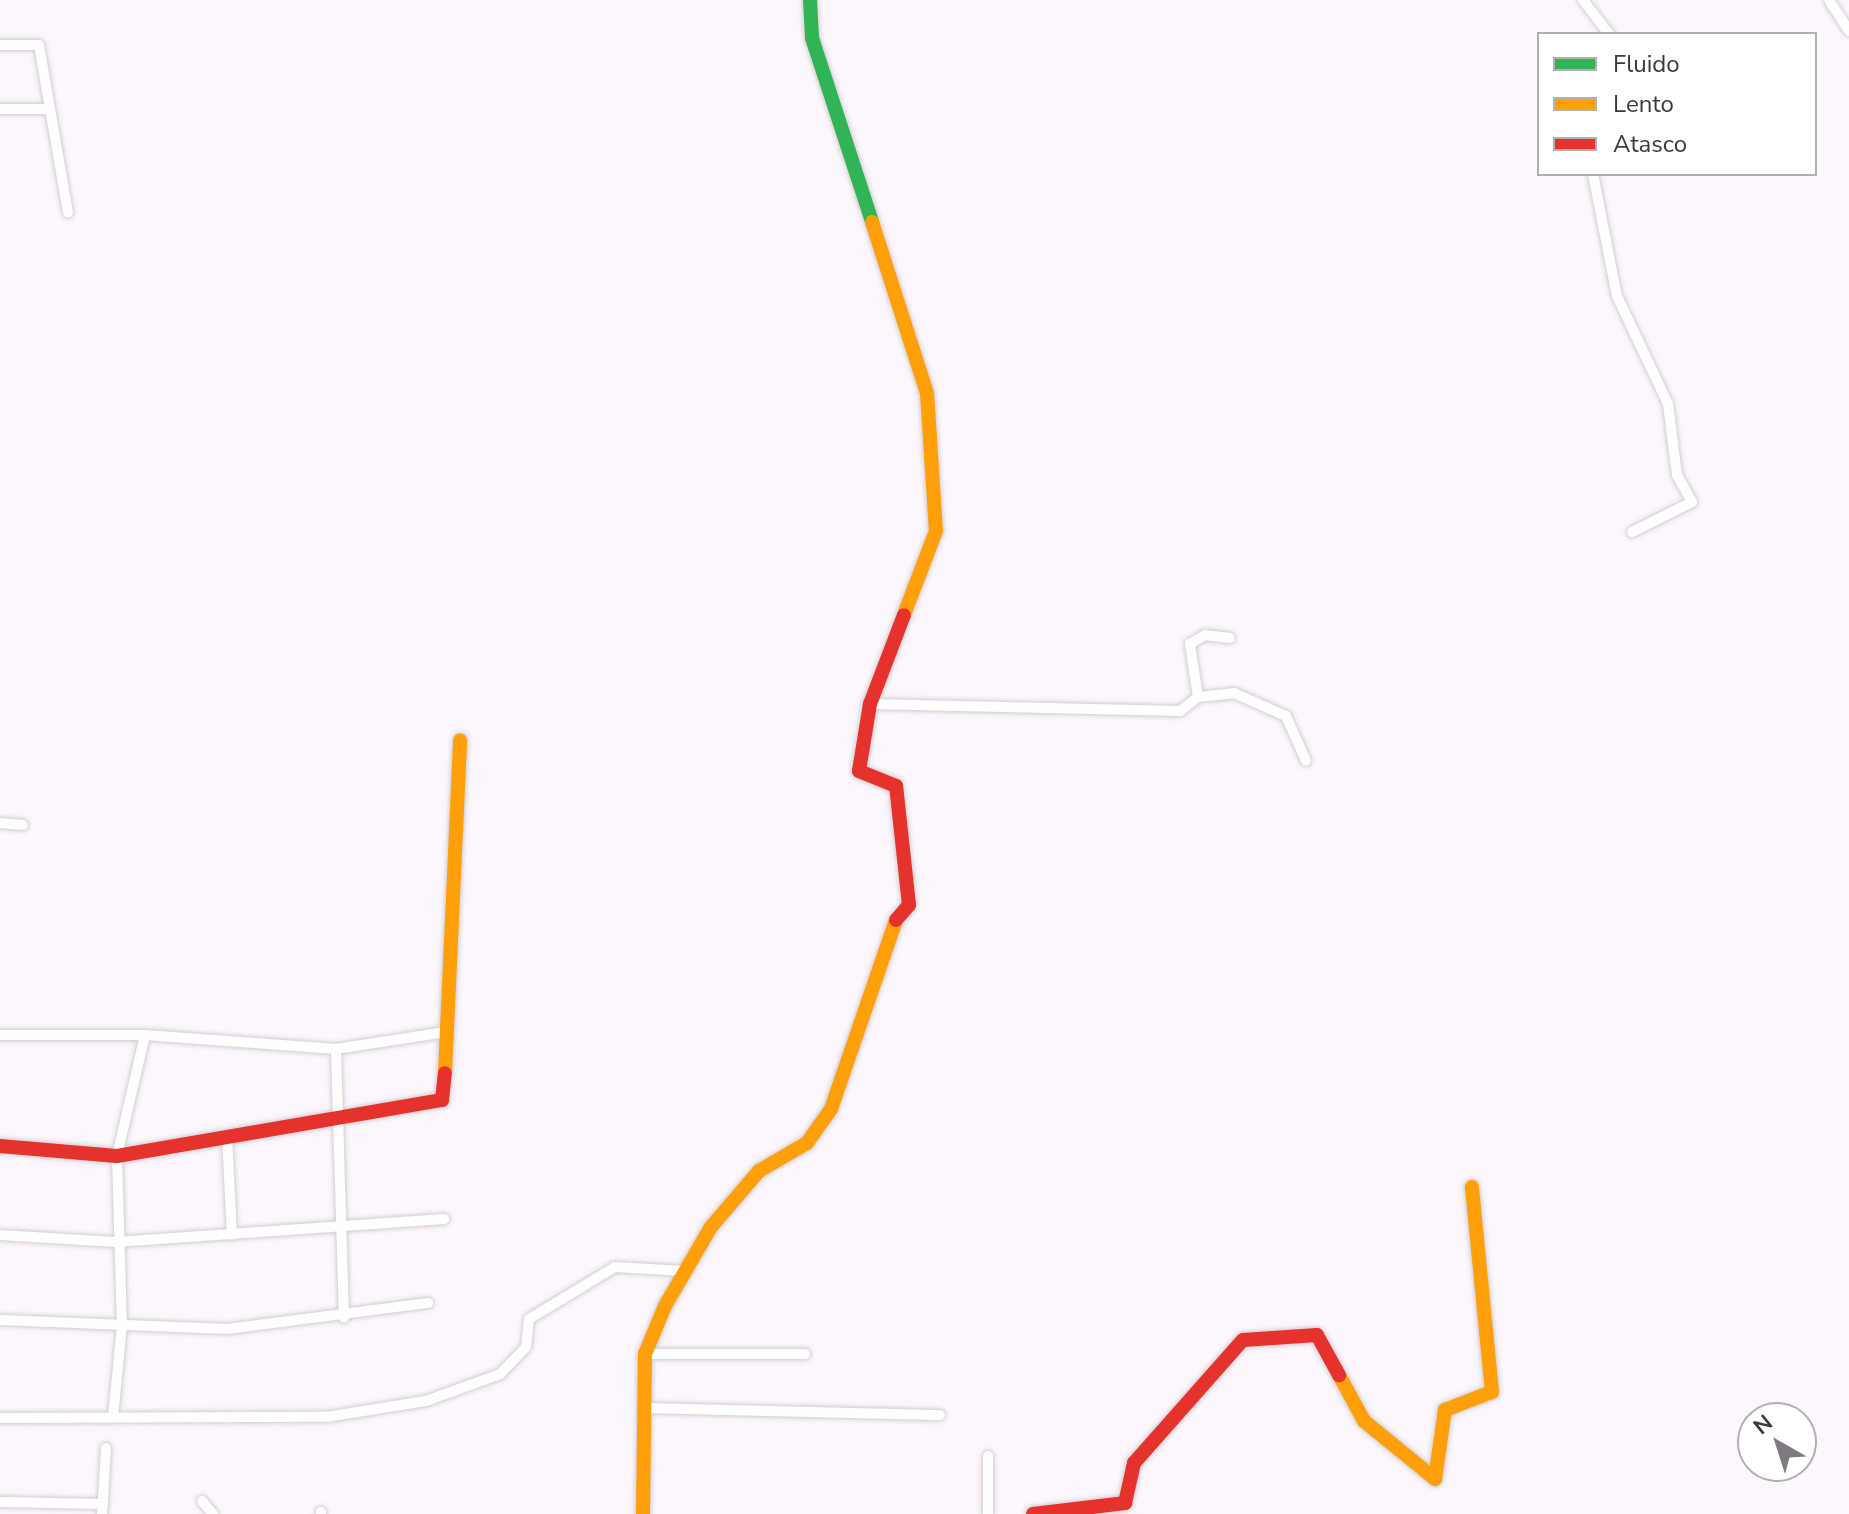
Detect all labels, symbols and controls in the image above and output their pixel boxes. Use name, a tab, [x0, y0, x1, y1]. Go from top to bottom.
legend	[1537, 32, 1817, 176]
text: Fluido	[1613, 48, 1680, 80]
text: Lento	[1613, 88, 1674, 120]
text: Atasco	[1613, 128, 1687, 160]
north arrow	[1737, 1402, 1817, 1482]
text: N	[1747, 1408, 1779, 1442]

